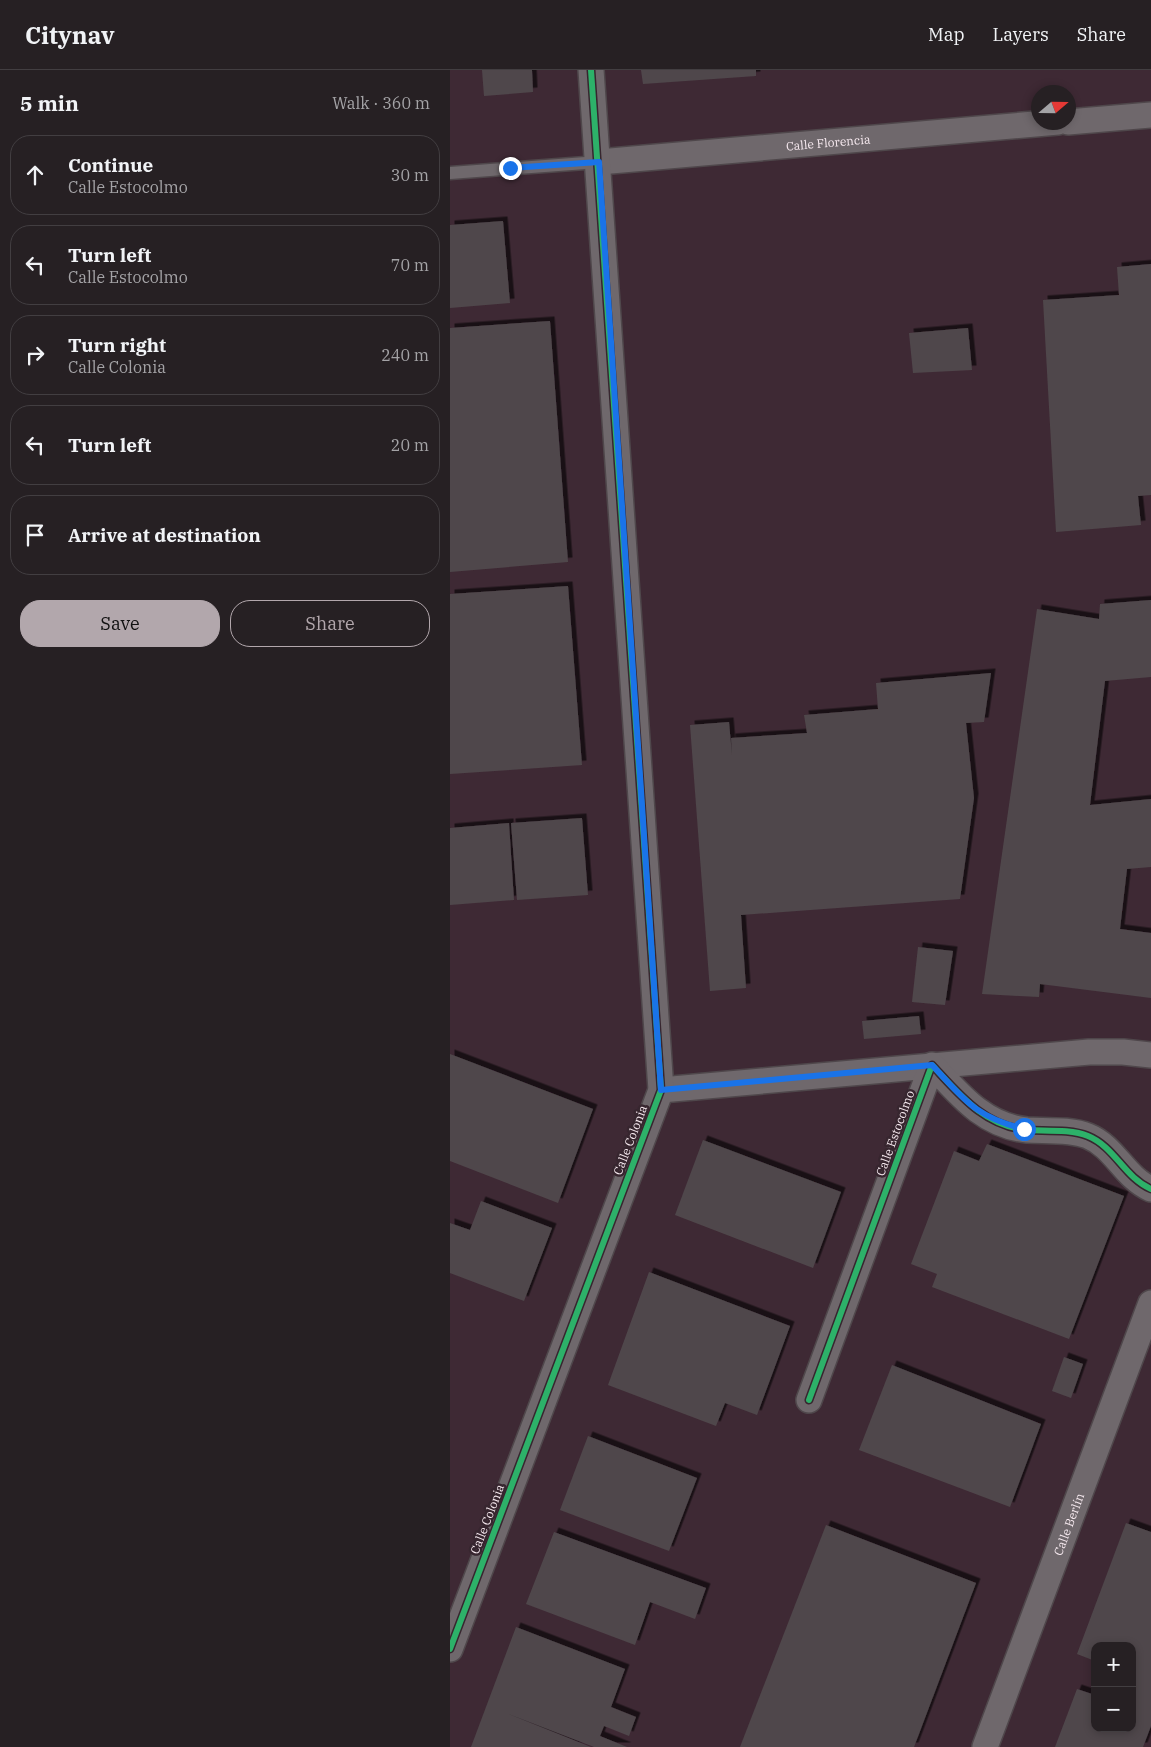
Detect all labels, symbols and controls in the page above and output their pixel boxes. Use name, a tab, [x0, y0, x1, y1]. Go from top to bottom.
text: Citynav	[25, 19, 114, 51]
text: Map	[928, 23, 965, 46]
text: Layers	[993, 23, 1049, 46]
text: Share	[1077, 23, 1126, 46]
north arrow	[1031, 85, 1076, 130]
text: 5 min	[20, 89, 79, 117]
text: Walk · 360 m	[332, 93, 430, 113]
street label: Calle Florencia	[785, 131, 871, 153]
text: Continue	[68, 153, 153, 177]
route end	[499, 157, 522, 180]
icon: ahead	[21, 161, 49, 189]
text: 30 m	[391, 165, 429, 185]
text: Calle Estocolmo	[68, 177, 188, 197]
text: Turn left	[68, 243, 151, 267]
icon: left	[21, 251, 49, 279]
text: 70 m	[391, 255, 429, 275]
text: Calle Estocolmo	[68, 267, 188, 287]
text: Turn right	[68, 333, 166, 357]
icon: right	[21, 341, 49, 369]
text: 240 m	[381, 345, 429, 365]
text: Calle Colonia	[68, 357, 166, 377]
icon: left	[21, 431, 49, 459]
text: Turn left	[68, 433, 151, 457]
text: 20 m	[391, 435, 429, 455]
icon: arrive	[21, 521, 49, 549]
text: Arrive at destination	[68, 523, 261, 547]
button: Save	[20, 600, 220, 647]
button: Share	[230, 600, 430, 647]
street label: Calle Estocolmo	[873, 1088, 917, 1178]
street label: Calle Colonia	[610, 1103, 650, 1177]
route start	[1013, 1118, 1036, 1141]
street label: Calle Colonia	[467, 1482, 507, 1556]
street label: Calle Berlín	[1050, 1490, 1087, 1557]
map controls	[1091, 1642, 1136, 1732]
button: +	[1091, 1642, 1136, 1687]
button: −	[1091, 1687, 1136, 1732]

